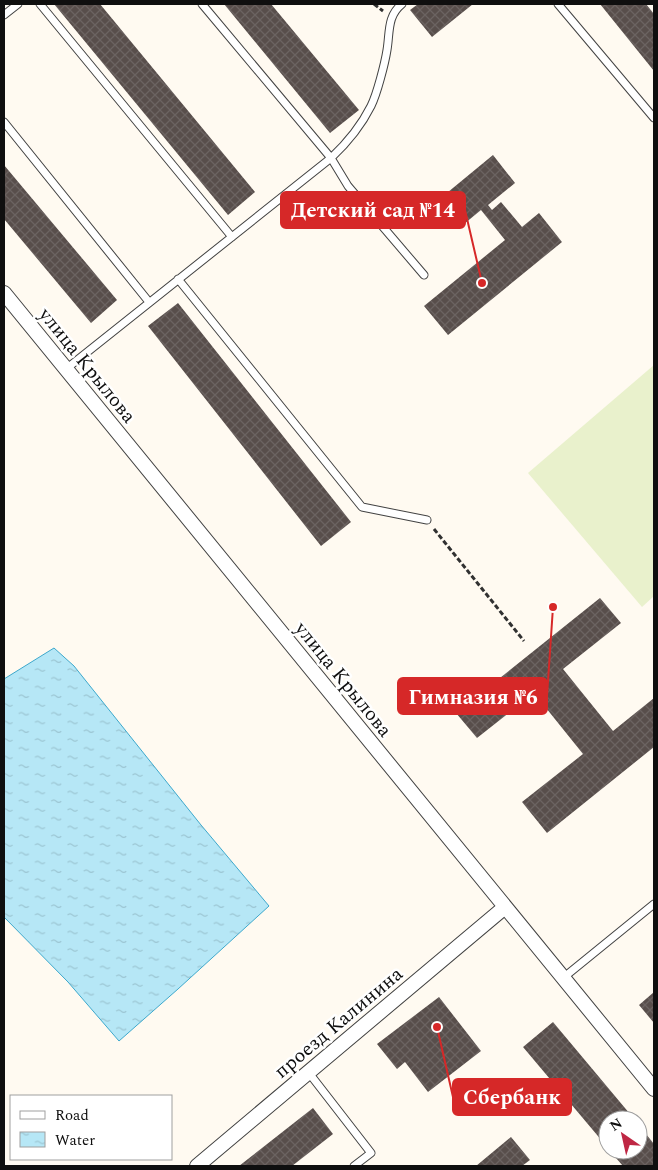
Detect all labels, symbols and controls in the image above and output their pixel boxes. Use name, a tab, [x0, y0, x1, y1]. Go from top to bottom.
callout: Детский сад №14	[281, 192, 465, 228]
text: Детский сад №14	[291, 195, 455, 227]
street label: улица Крылова	[30, 301, 143, 430]
street label: улица Крылова	[286, 615, 399, 744]
callout: Гимназия №6	[398, 678, 547, 714]
text: Гимназия №6	[408, 682, 538, 714]
street label: проезд Калинина	[268, 960, 410, 1086]
callout: Сбербанк	[453, 1079, 571, 1115]
text: Сбербанк	[463, 1082, 561, 1114]
legend	[10, 1095, 172, 1160]
text: Road	[55, 1104, 89, 1127]
north arrow	[598, 1110, 648, 1160]
text: N	[605, 1113, 627, 1137]
text: Water	[55, 1129, 95, 1152]

